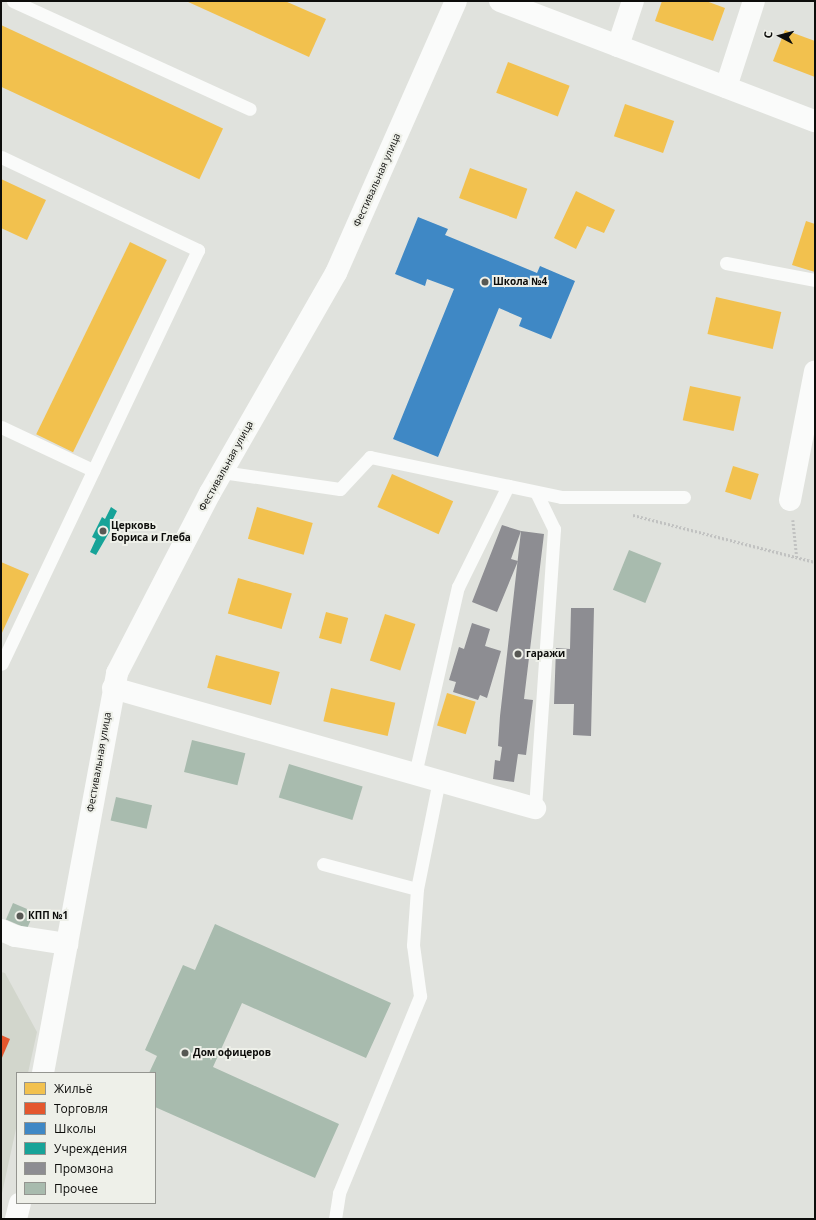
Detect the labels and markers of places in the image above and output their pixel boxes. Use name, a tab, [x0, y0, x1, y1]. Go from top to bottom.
place label: Школа №4	[493, 276, 547, 288]
marker: Школа №4	[480, 277, 490, 287]
place label: Церковь Бориса и Глеба	[111, 519, 191, 542]
marker: Церковь Бориса и Глеба	[98, 526, 108, 536]
place label: гаражи	[526, 648, 565, 660]
marker: гаражи	[513, 649, 523, 659]
place label: КПП №1	[28, 910, 68, 922]
marker: КПП №1	[15, 911, 25, 921]
place label: Дом офицеров	[193, 1047, 271, 1059]
marker: Дом офицеров	[180, 1048, 190, 1058]

